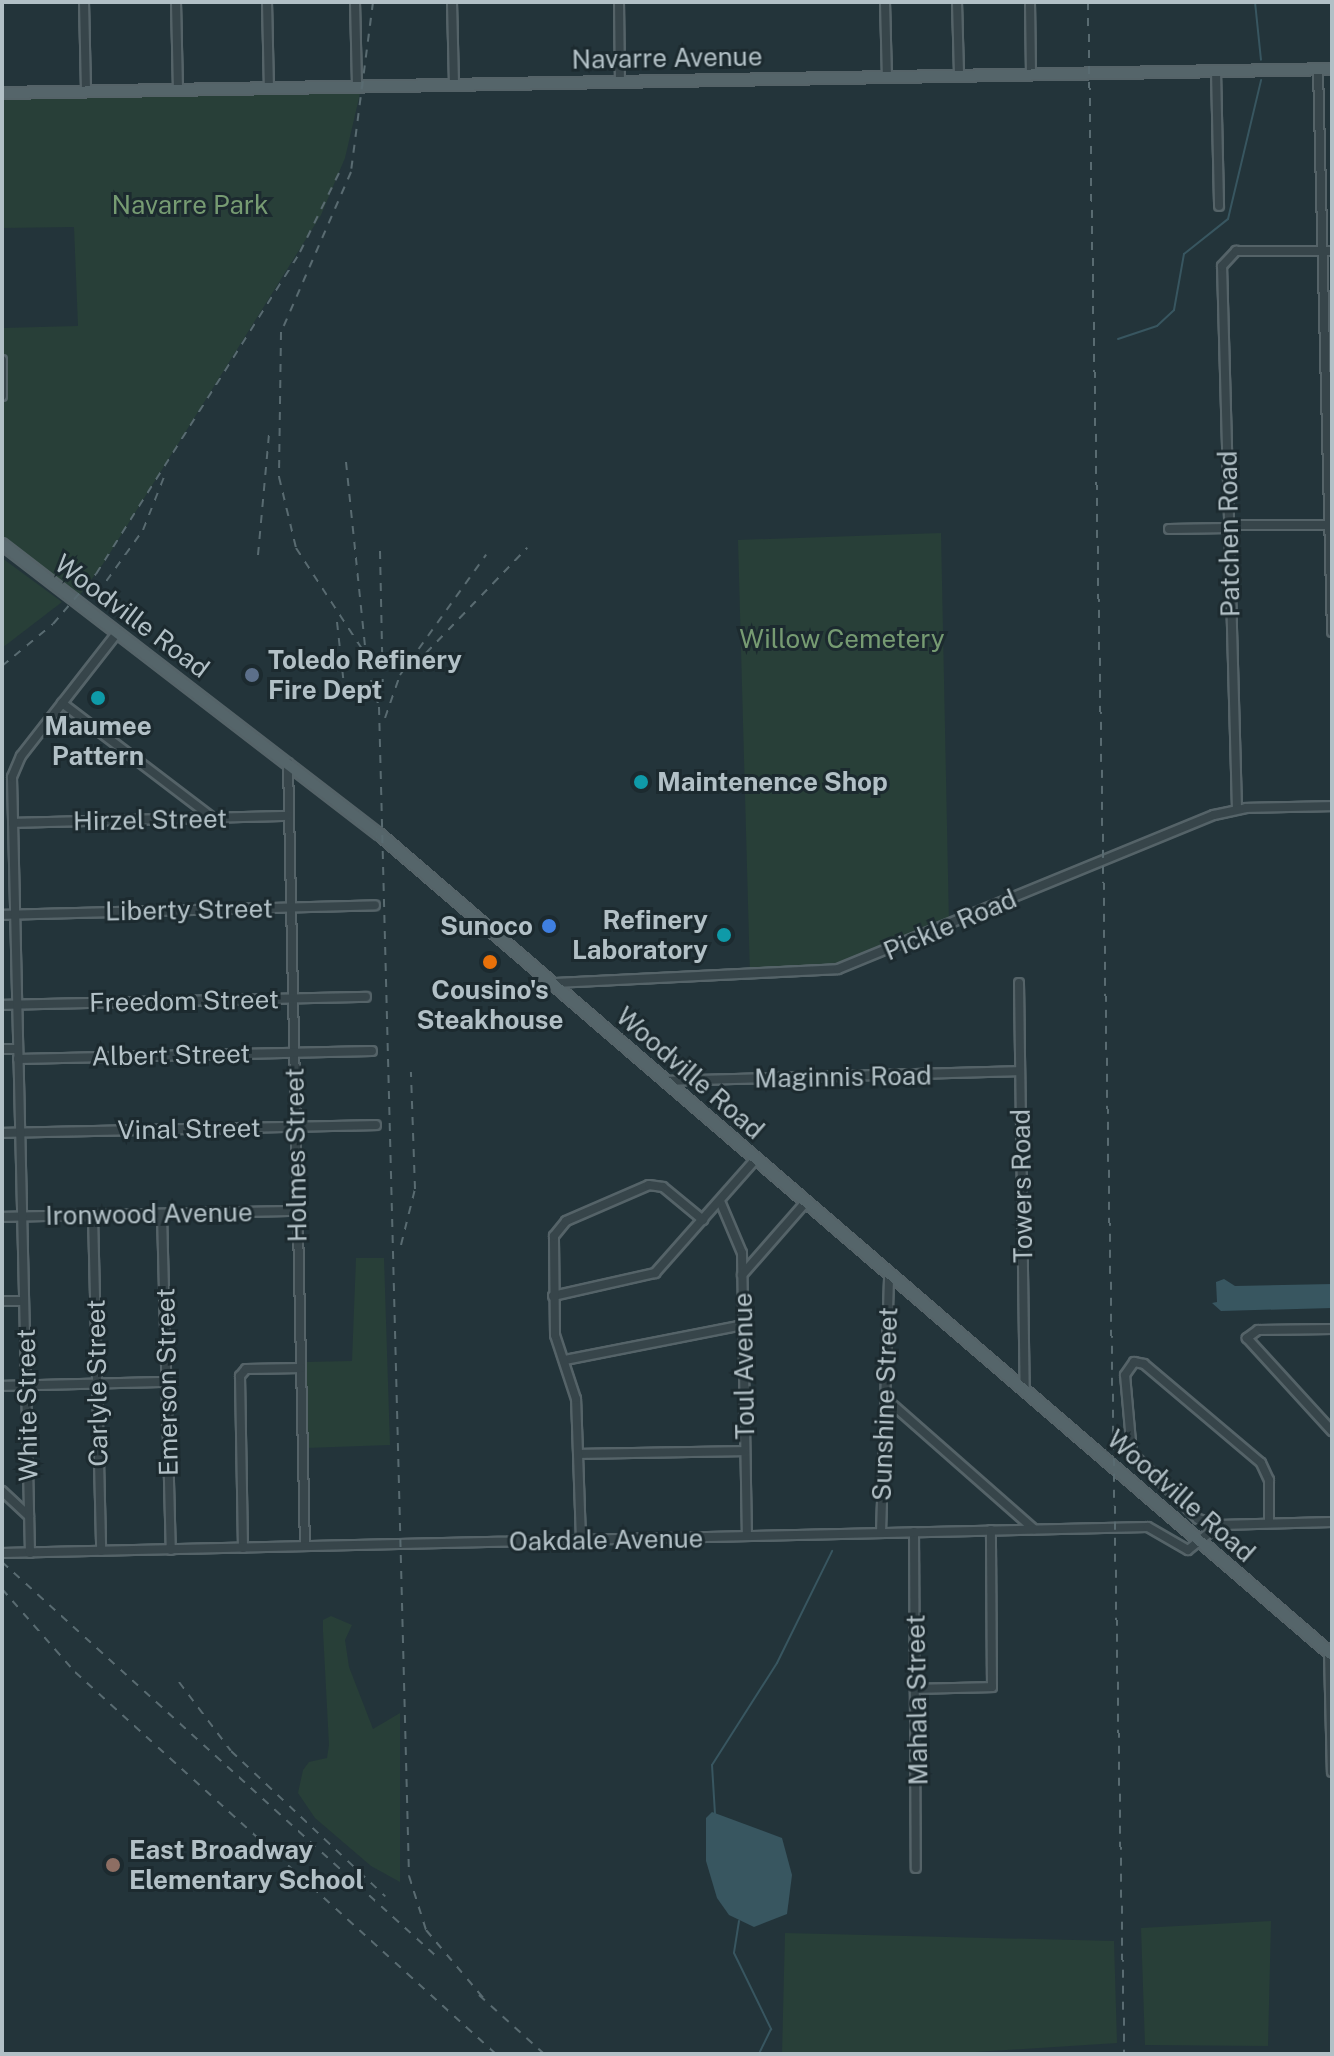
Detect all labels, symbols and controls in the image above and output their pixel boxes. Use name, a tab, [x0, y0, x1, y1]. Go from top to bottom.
street label: Navarre Avenue	[571, 41, 763, 75]
park label: Navarre Park	[111, 189, 269, 221]
street label: Patchen Road	[1212, 451, 1246, 617]
street label: Woodville Road	[49, 548, 215, 684]
park label: Willow Cemetery	[739, 623, 945, 655]
place label: Toledo Refinery Fire Dept	[268, 644, 462, 706]
marker: Toledo Refinery Fire Dept	[243, 666, 261, 684]
marker: Maumee Pattern	[89, 689, 107, 707]
place label: Maumee Pattern	[44, 710, 152, 772]
place label: Maintenence Shop	[657, 766, 888, 798]
marker: Maintenence Shop	[632, 773, 650, 791]
street label: Hirzel Street	[73, 803, 227, 837]
street label: Pickle Road	[879, 883, 1021, 967]
street label: Liberty Street	[105, 893, 273, 927]
place label: Refinery Laboratory	[572, 904, 708, 966]
place label: Sunoco	[440, 910, 533, 942]
marker: Sunoco	[540, 917, 558, 935]
marker: Refinery Laboratory	[715, 926, 733, 944]
marker: Cousino's Steakhouse	[481, 953, 499, 971]
place label: Cousino's Steakhouse	[416, 974, 564, 1036]
street label: Freedom Street	[89, 984, 279, 1018]
street label: Woodville Road	[610, 1000, 770, 1146]
street label: Albert Street	[91, 1038, 251, 1072]
street label: Maginnis Road	[754, 1060, 932, 1094]
street label: Holmes Street	[279, 1067, 313, 1243]
street label: Towers Road	[1005, 1109, 1039, 1263]
street label: Vinal Street	[117, 1112, 261, 1146]
street label: Ironwood Avenue	[45, 1197, 253, 1231]
street label: Emerson Street	[150, 1288, 184, 1476]
street label: Toul Avenue	[727, 1292, 761, 1440]
street label: Carlyle Street	[80, 1299, 114, 1467]
street label: Sunshine Street	[866, 1306, 904, 1502]
street label: White Street	[10, 1328, 44, 1482]
street label: Woodville Road	[1101, 1423, 1261, 1569]
street label: Oakdale Avenue	[508, 1523, 704, 1557]
street label: Mahala Street	[900, 1614, 934, 1786]
place label: East Broadway Elementary School	[129, 1834, 364, 1896]
marker: East Broadway Elementary School	[104, 1856, 122, 1874]

